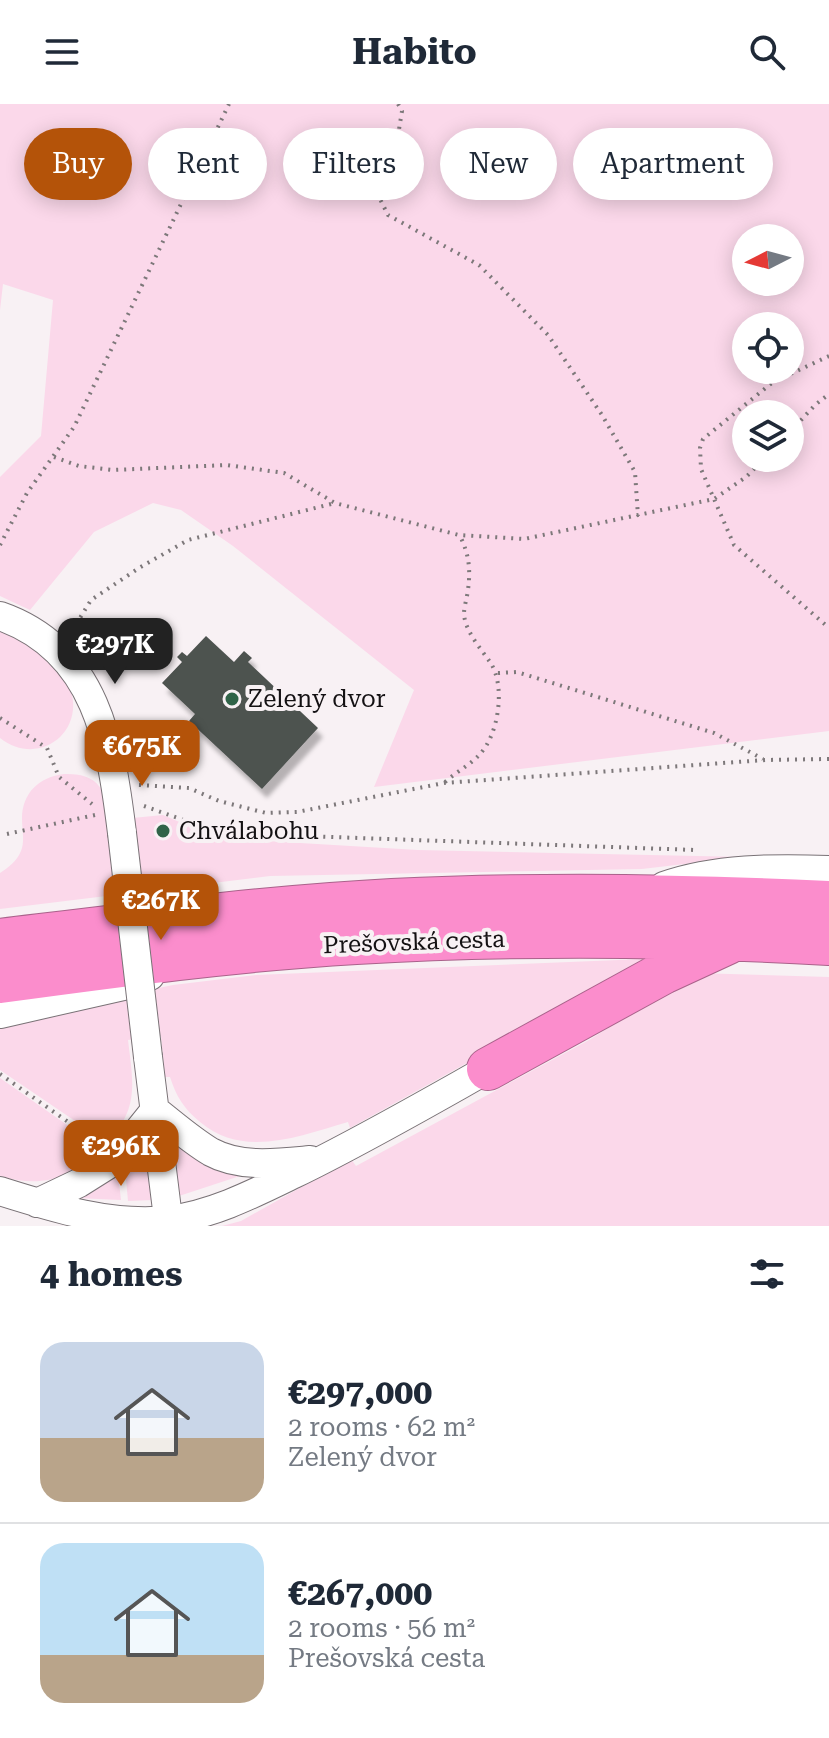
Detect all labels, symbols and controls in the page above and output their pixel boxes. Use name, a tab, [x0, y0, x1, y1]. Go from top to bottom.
icon: menu	[40, 30, 84, 74]
icon: search	[745, 30, 789, 74]
text: Habito	[352, 31, 477, 73]
chip: Buy	[24, 128, 132, 200]
chip: Rent	[148, 128, 267, 200]
chip: Filters	[283, 128, 424, 200]
chip: New	[440, 128, 557, 200]
chip: Apartment	[573, 128, 773, 200]
north arrow	[732, 224, 804, 296]
map controls	[732, 224, 804, 472]
button: locate	[732, 312, 804, 384]
button: layers	[732, 400, 804, 472]
pin: €297K	[59, 618, 171, 686]
text: €297K	[76, 629, 154, 659]
place label: Zelený dvor	[248, 685, 386, 713]
marker: Zelený dvor	[223, 690, 241, 708]
pin: €675K	[86, 720, 198, 788]
text: €675K	[103, 731, 181, 761]
place label: Chválabohu	[179, 817, 319, 845]
marker: Chválabohu	[154, 822, 172, 840]
pin: €267K	[105, 874, 217, 942]
text: €267K	[122, 885, 200, 915]
street label: Prešovská cesta	[322, 925, 506, 959]
pin: €296K	[65, 1120, 177, 1188]
text: €296K	[82, 1131, 160, 1161]
icon: filters	[745, 1252, 789, 1296]
text: 4 homes	[40, 1254, 183, 1294]
text: €297,000	[288, 1372, 432, 1412]
icon: home	[104, 1374, 200, 1470]
text: 2 rooms · 62 m²	[288, 1412, 475, 1442]
text: Zelený dvor	[288, 1442, 437, 1472]
text: €267,000	[288, 1573, 432, 1613]
icon: home	[104, 1575, 200, 1671]
text: 2 rooms · 56 m²	[288, 1613, 475, 1643]
text: Prešovská cesta	[288, 1643, 485, 1673]

